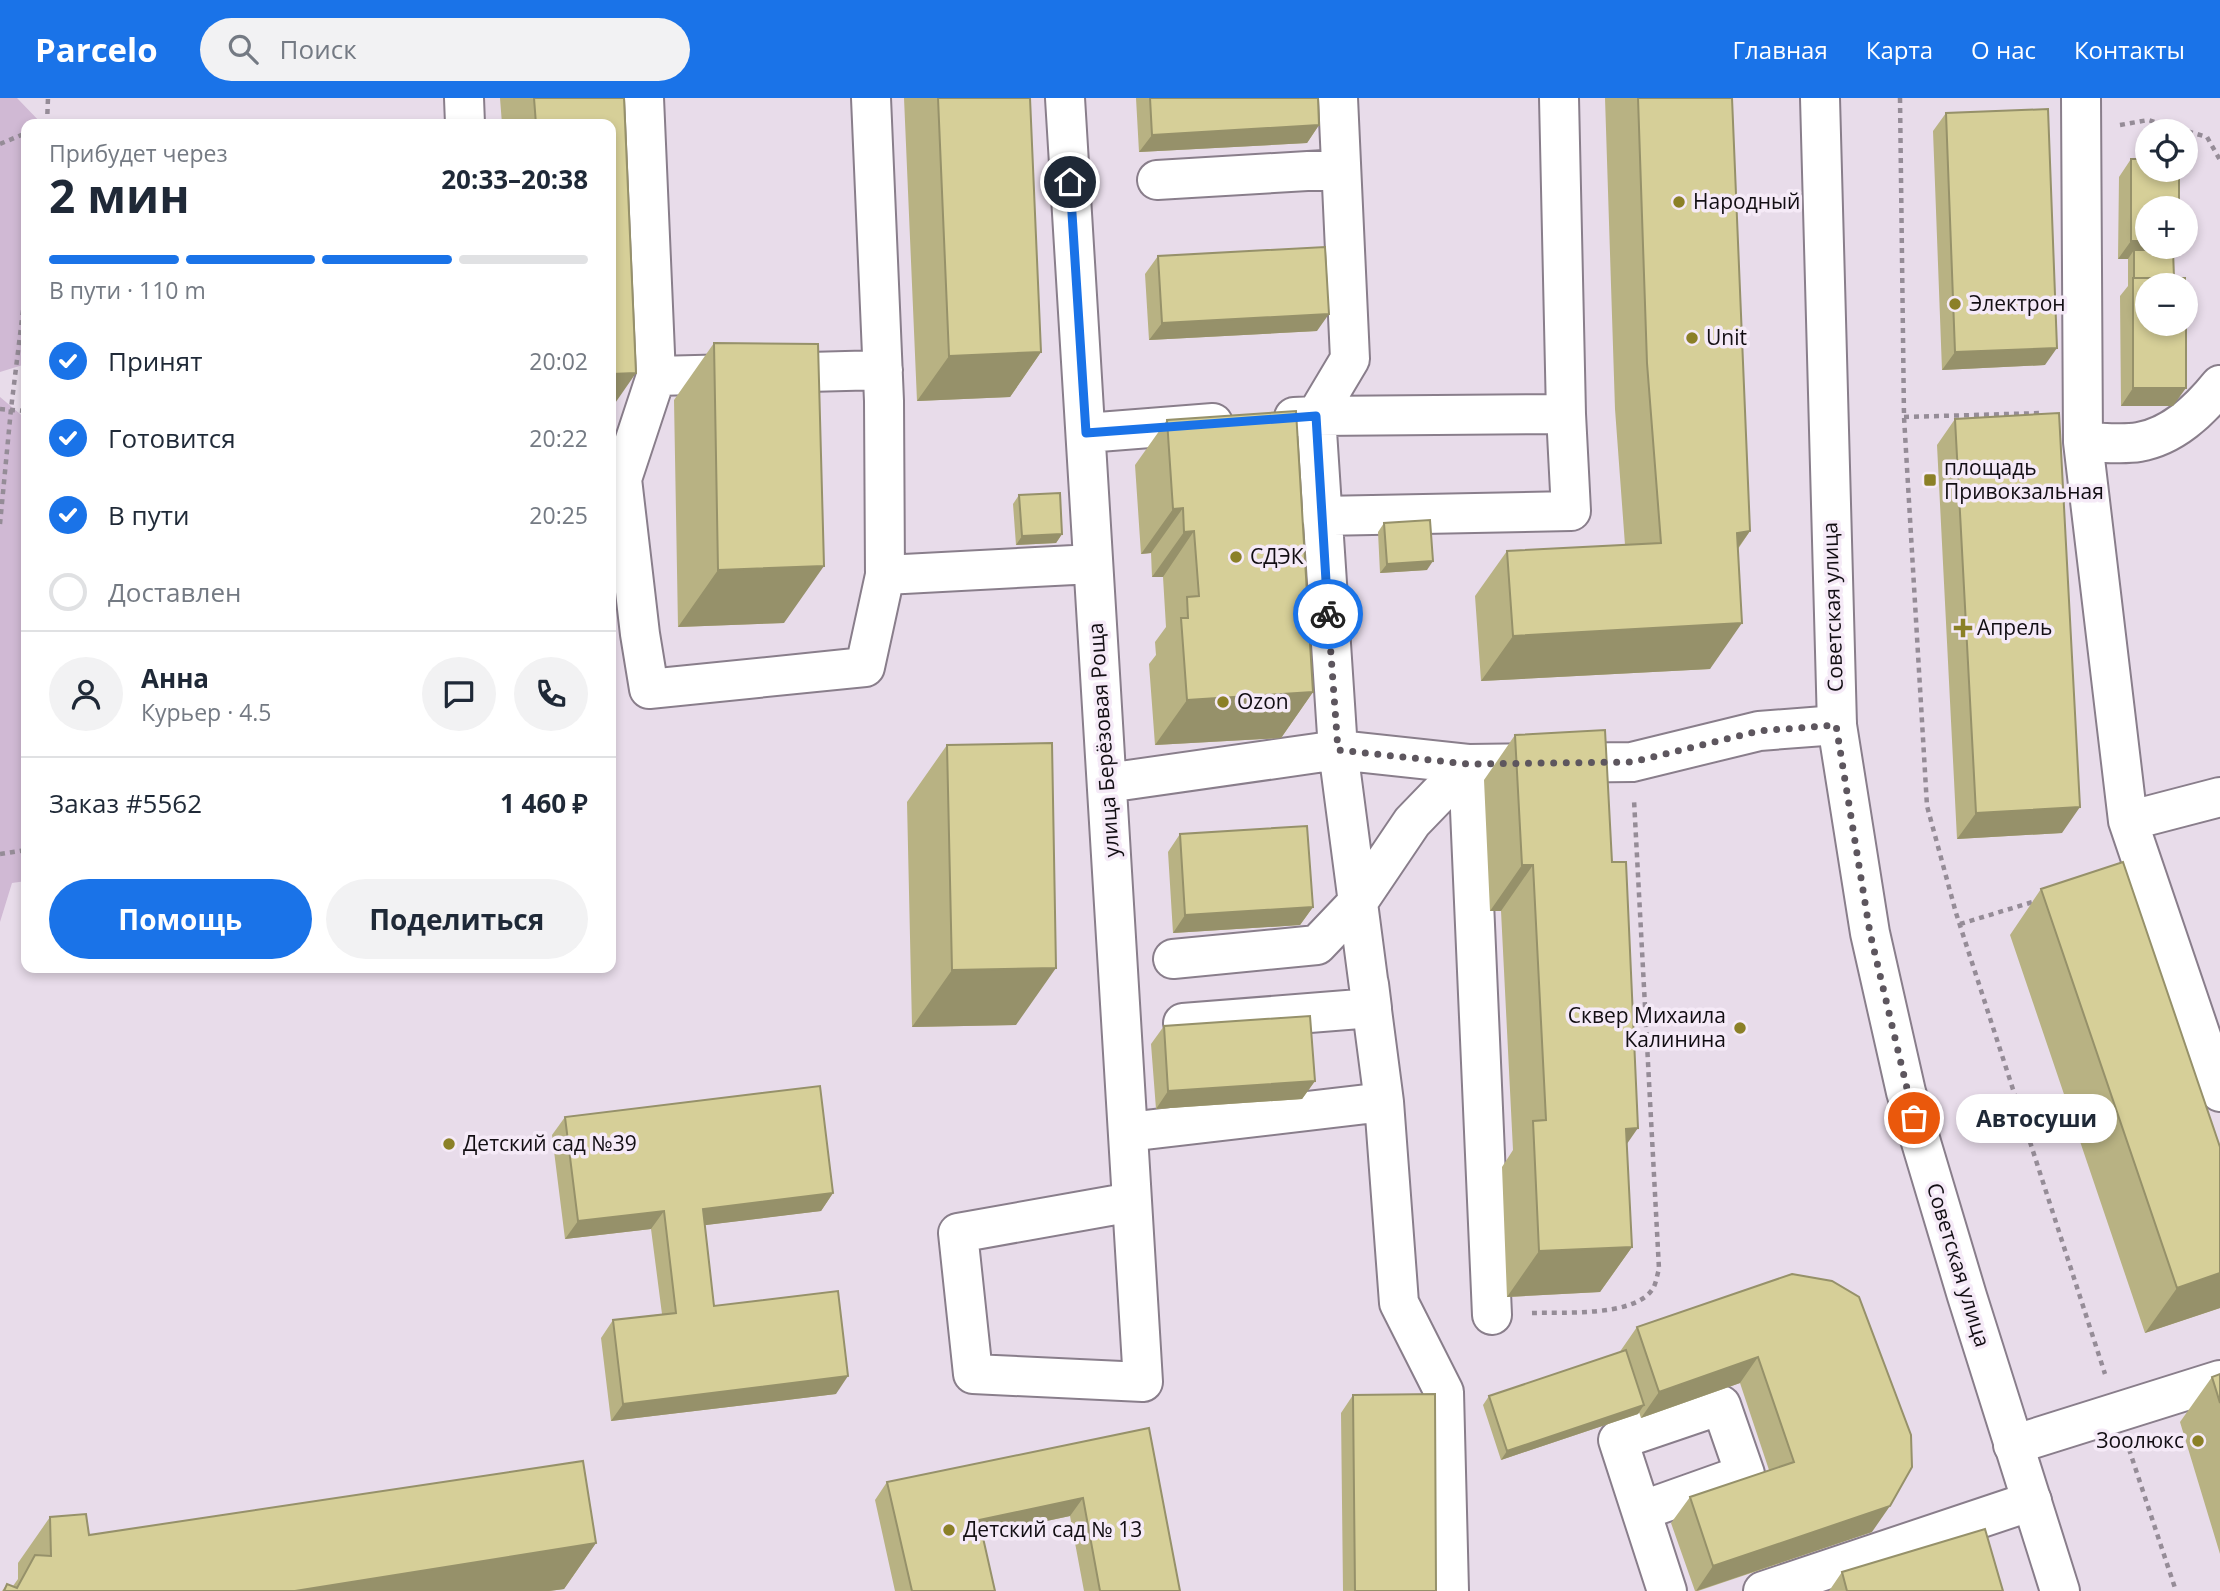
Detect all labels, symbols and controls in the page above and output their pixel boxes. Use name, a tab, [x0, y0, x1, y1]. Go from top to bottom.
search box	[200, 18, 690, 81]
text: Parcelo	[35, 27, 158, 72]
icon: search	[224, 30, 262, 68]
text: Поиск	[280, 31, 357, 67]
text: Главная	[1733, 33, 1828, 66]
text: Карта	[1866, 33, 1933, 66]
text: О нас	[1971, 33, 2036, 66]
text: Контакты	[2074, 33, 2185, 66]
map controls	[2135, 119, 2198, 336]
button: locate	[2135, 119, 2198, 182]
text: Прибудет через	[49, 137, 228, 169]
pin	[1040, 152, 1100, 212]
text: 20:33–20:38	[441, 161, 588, 197]
icon: home	[1051, 163, 1089, 201]
text: 2 мин	[49, 164, 190, 226]
place label: Народный	[1693, 187, 1800, 215]
marker: Народный	[1671, 194, 1687, 210]
button: +	[2135, 196, 2198, 259]
button: −	[2135, 273, 2198, 336]
text: В пути · 110 m	[49, 274, 206, 306]
place label: Электрон	[1969, 289, 2066, 317]
marker: Электрон	[1947, 296, 1963, 312]
place label: Unit	[1706, 323, 1747, 351]
marker: Unit	[1684, 330, 1700, 346]
icon: check	[49, 342, 87, 380]
text: Принят	[108, 343, 202, 379]
text: 20:02	[529, 345, 588, 377]
icon: check	[49, 419, 87, 457]
text: Готовится	[108, 420, 236, 456]
text: 20:22	[529, 422, 588, 454]
place label: площадь Привокзальная	[1944, 453, 2104, 505]
marker: площадь Привокзальная	[1922, 472, 1938, 488]
icon: check	[49, 496, 87, 534]
text: В пути	[108, 497, 189, 533]
text: 20:25	[529, 499, 588, 531]
street label: Советская улица	[1815, 522, 1849, 692]
place label: СДЭК	[1250, 542, 1304, 570]
marker: СДЭК	[1228, 549, 1244, 565]
text: Доставлен	[108, 574, 241, 610]
courier	[1293, 579, 1363, 649]
icon: bike	[1309, 595, 1347, 633]
place label: Апрель	[1977, 613, 2052, 641]
marker: Апрель	[1955, 620, 1971, 636]
street label: улица Берёзовая Роща	[1081, 622, 1125, 858]
button: person	[49, 657, 123, 731]
button: chat	[422, 657, 496, 731]
button: phone	[514, 657, 588, 731]
text: Анна	[141, 660, 209, 696]
place label: Ozon	[1237, 687, 1289, 715]
marker: Ozon	[1215, 694, 1231, 710]
text: Курьер · 4.5	[141, 696, 272, 728]
text: Заказ #5562	[49, 785, 202, 821]
text: 1 460 ₽	[500, 785, 588, 821]
button: Помощь	[49, 879, 312, 959]
button: Поделиться	[326, 879, 588, 959]
place label: Сквер Михаила Калинина	[1568, 1001, 1726, 1053]
marker: Сквер Михаила Калинина	[1732, 1020, 1748, 1036]
pin	[1884, 1088, 1944, 1148]
callout: Автосуши	[1956, 1094, 2117, 1142]
icon: bag	[1895, 1099, 1933, 1137]
text: Автосуши	[1976, 1102, 2097, 1134]
place label: Детский сад №39	[463, 1129, 637, 1157]
marker: Детский сад №39	[441, 1136, 457, 1152]
street label: Советская улица	[1921, 1179, 1997, 1350]
place label: Зоолюкс	[2096, 1426, 2184, 1454]
marker: Зоолюкс	[2190, 1433, 2206, 1449]
place label: Детский сад № 13	[963, 1515, 1142, 1543]
marker: Детский сад № 13	[941, 1522, 957, 1538]

